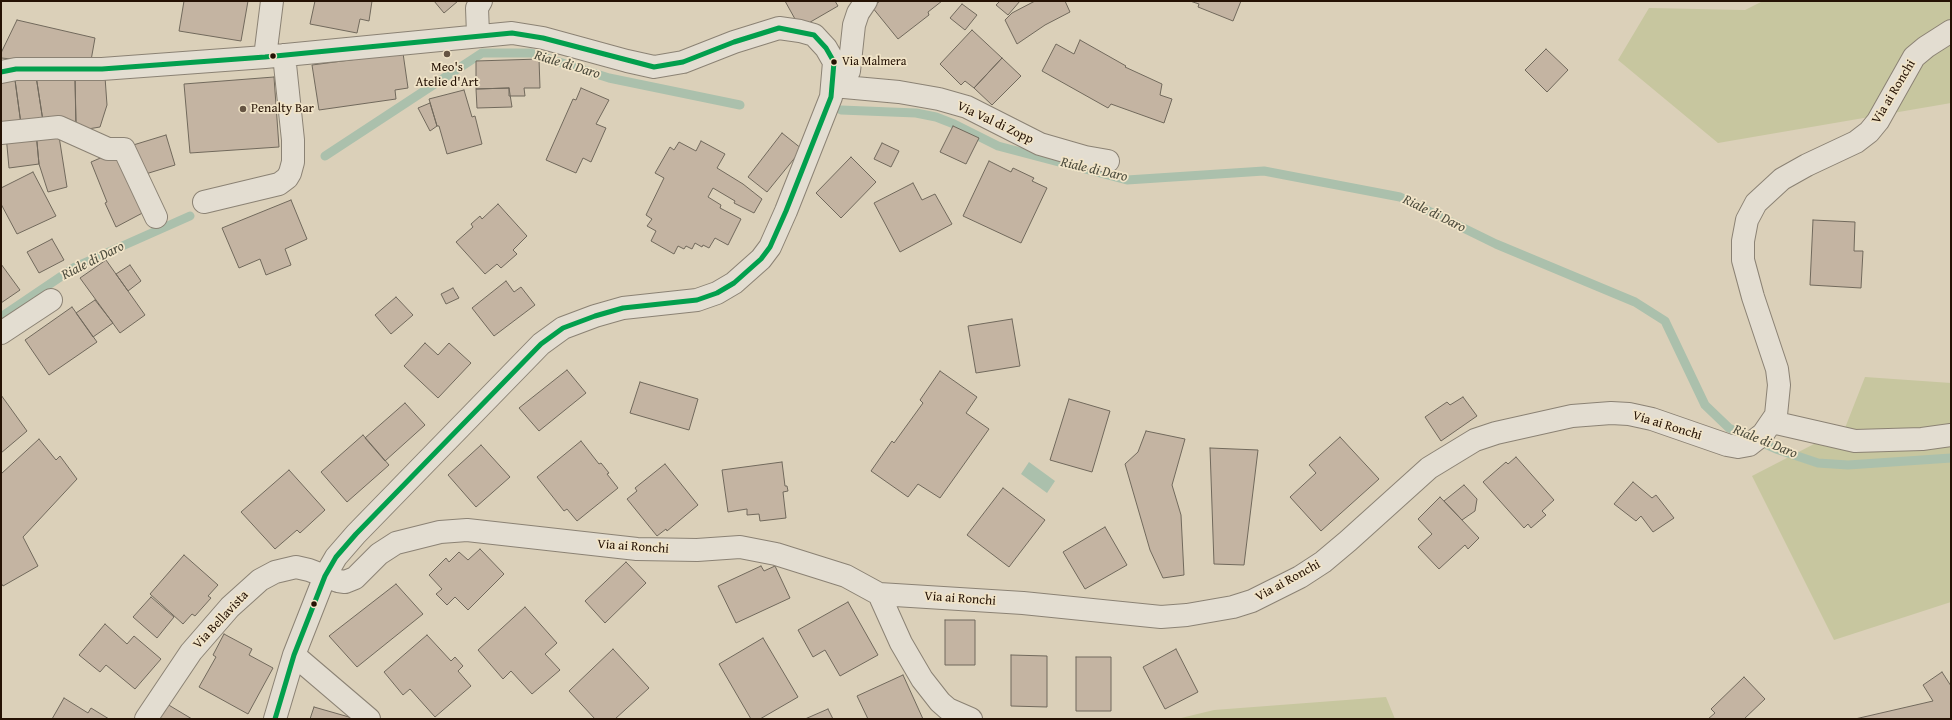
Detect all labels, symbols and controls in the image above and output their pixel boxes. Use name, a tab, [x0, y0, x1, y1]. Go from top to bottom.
water label: Riale di Daro	[532, 47, 602, 83]
marker: Meo's Atelie d'Art	[442, 49, 452, 59]
unlabelled marker	[268, 51, 278, 61]
place label: Via Malmera	[842, 55, 906, 69]
marker: Via Malmera	[829, 57, 839, 67]
street label: Via ai Ronchi	[1869, 57, 1919, 127]
place label: Meo's Atelie d'Art	[416, 60, 478, 91]
street label: Via Val di Zopp	[954, 98, 1036, 148]
place label: Penalty Bar	[251, 101, 314, 117]
marker: Penalty Bar	[238, 104, 248, 114]
water label: Riale di Daro	[1059, 154, 1129, 186]
water label: Riale di Daro	[1400, 192, 1468, 236]
water label: Riale di Daro	[59, 238, 127, 284]
street label: Via ai Ronchi	[1630, 408, 1704, 444]
water label: Riale di Daro	[1730, 421, 1800, 463]
street label: Via ai Ronchi	[597, 537, 669, 557]
street label: Via ai Ronchi	[1253, 557, 1323, 605]
street label: Via Bellavista	[190, 588, 252, 652]
street label: Via ai Ronchi	[924, 589, 996, 609]
unlabelled marker	[309, 599, 319, 609]

